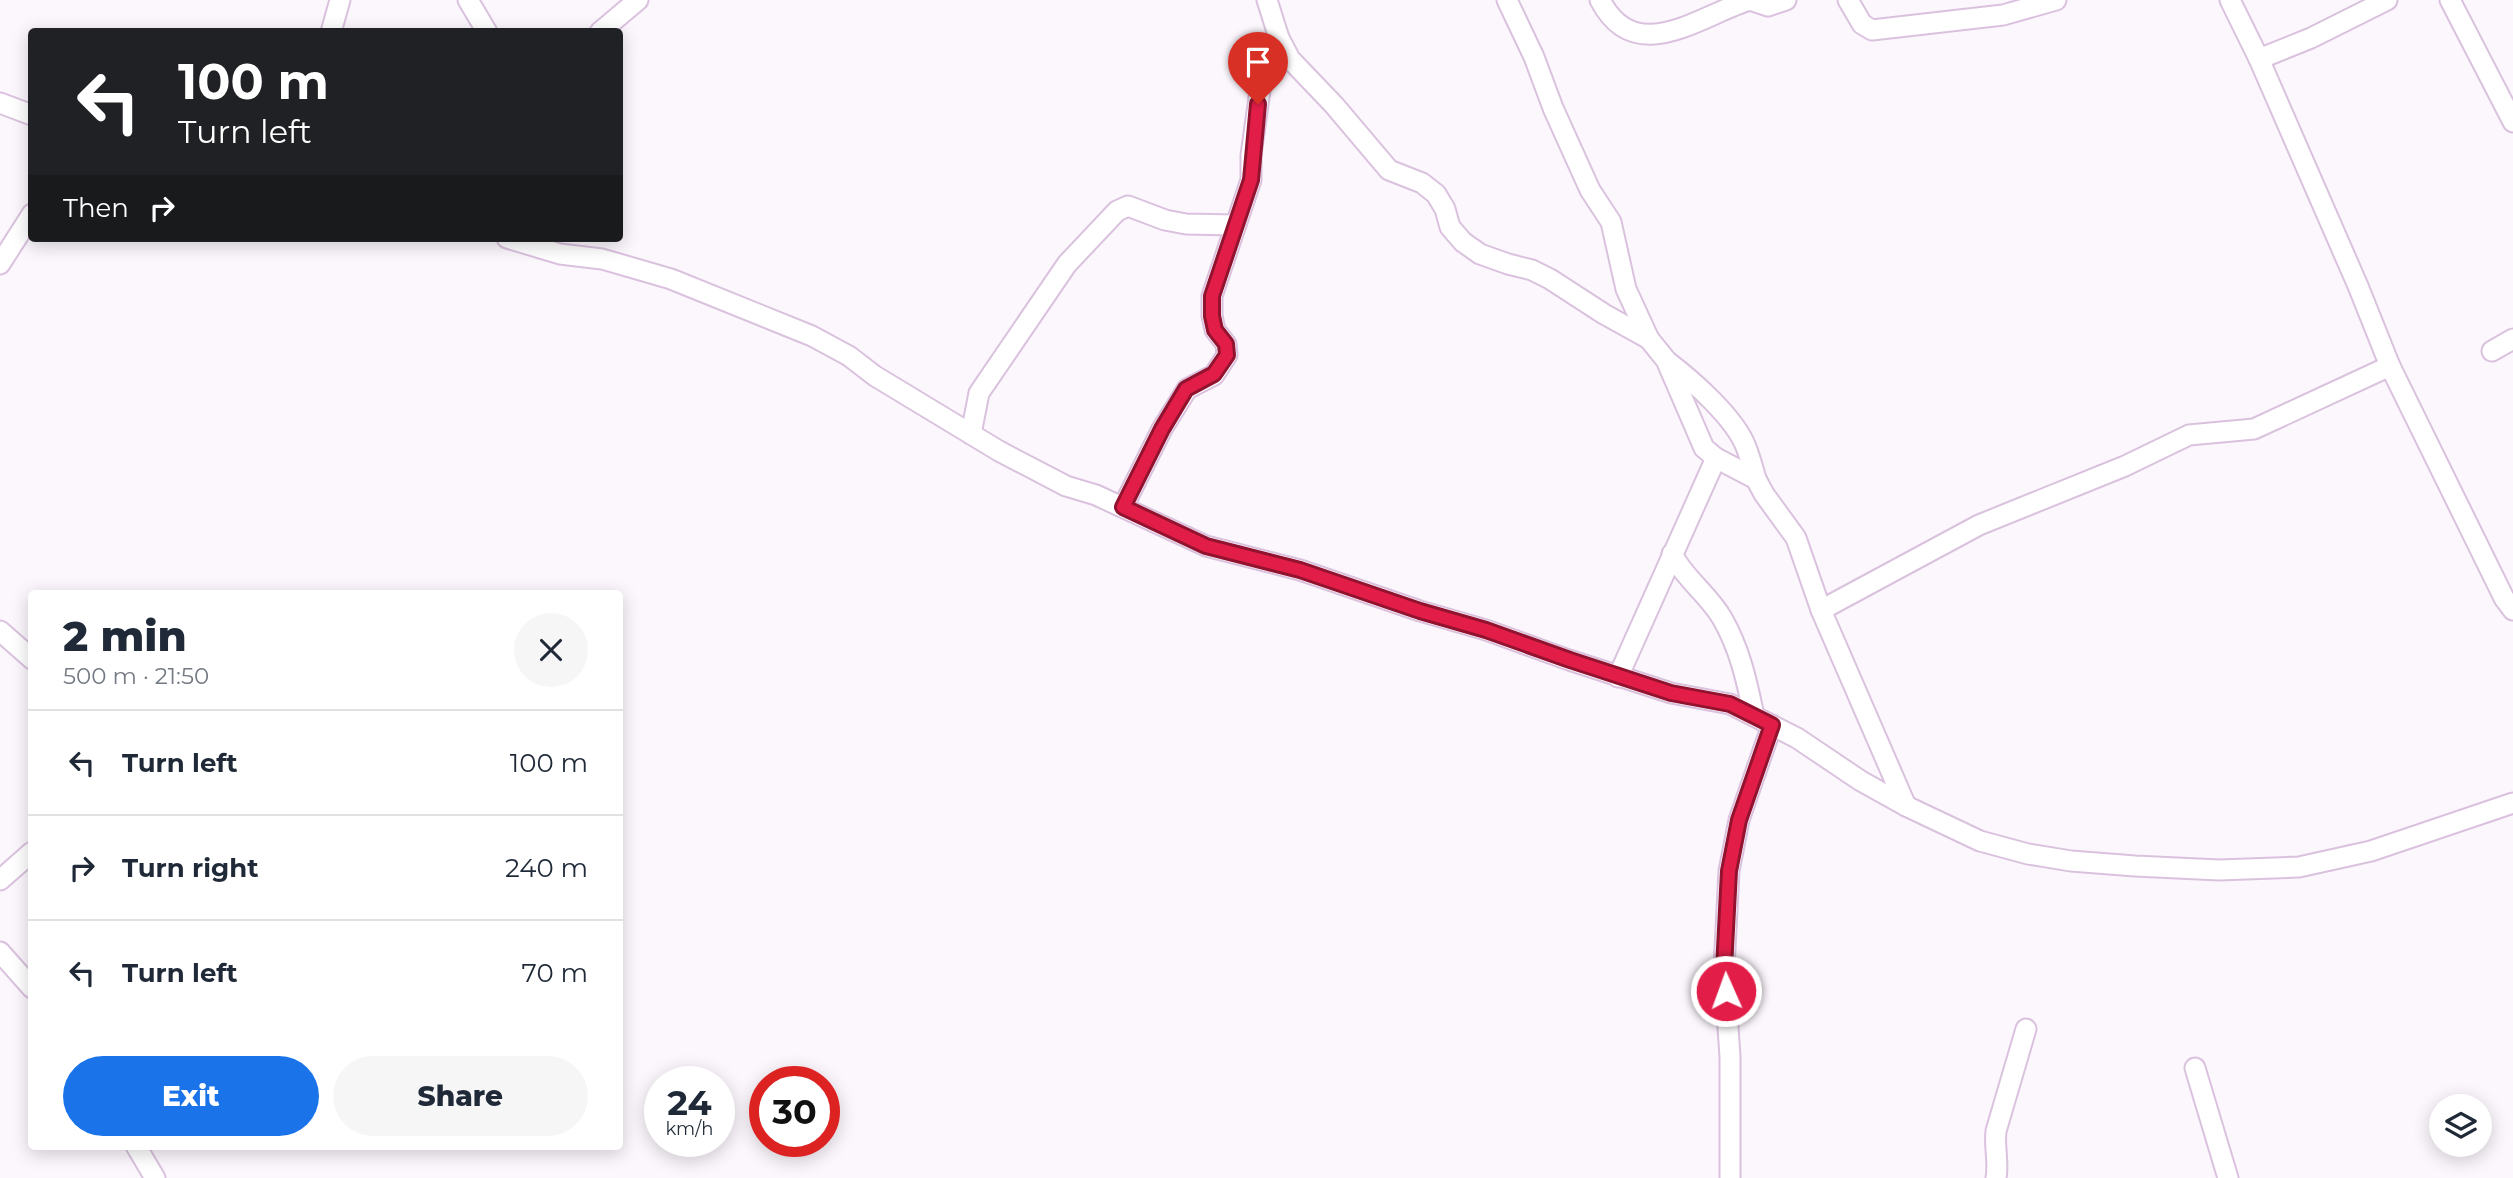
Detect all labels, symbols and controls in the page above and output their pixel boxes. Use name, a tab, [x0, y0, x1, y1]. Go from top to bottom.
pin	[1228, 32, 1288, 104]
icon: arrive	[1239, 43, 1277, 81]
text: 100 m	[178, 52, 329, 111]
icon: left	[63, 56, 154, 147]
text: Turn left	[178, 112, 312, 151]
icon: right	[143, 189, 181, 227]
text: Then	[63, 192, 129, 224]
text: 2 min	[63, 610, 187, 662]
button: close	[514, 613, 588, 687]
text: 500 m · 21:50	[63, 662, 209, 690]
icon: left	[63, 744, 101, 782]
text: Turn left	[122, 747, 238, 779]
text: 100 m	[510, 747, 588, 779]
icon: right	[63, 849, 101, 887]
text: Turn right	[122, 852, 258, 884]
text: 240 m	[505, 852, 588, 884]
icon: left	[63, 954, 101, 992]
position arrow	[1689, 954, 1763, 1028]
text: Turn left	[122, 957, 238, 989]
text: 70 m	[522, 957, 588, 989]
button: Exit	[63, 1056, 319, 1136]
button: Share	[333, 1056, 588, 1136]
speed limit sign: 30	[749, 1066, 840, 1157]
text: 24	[667, 1081, 712, 1124]
map controls	[2429, 1094, 2492, 1157]
button: layers	[2429, 1094, 2492, 1157]
text: km/h	[665, 1118, 714, 1140]

